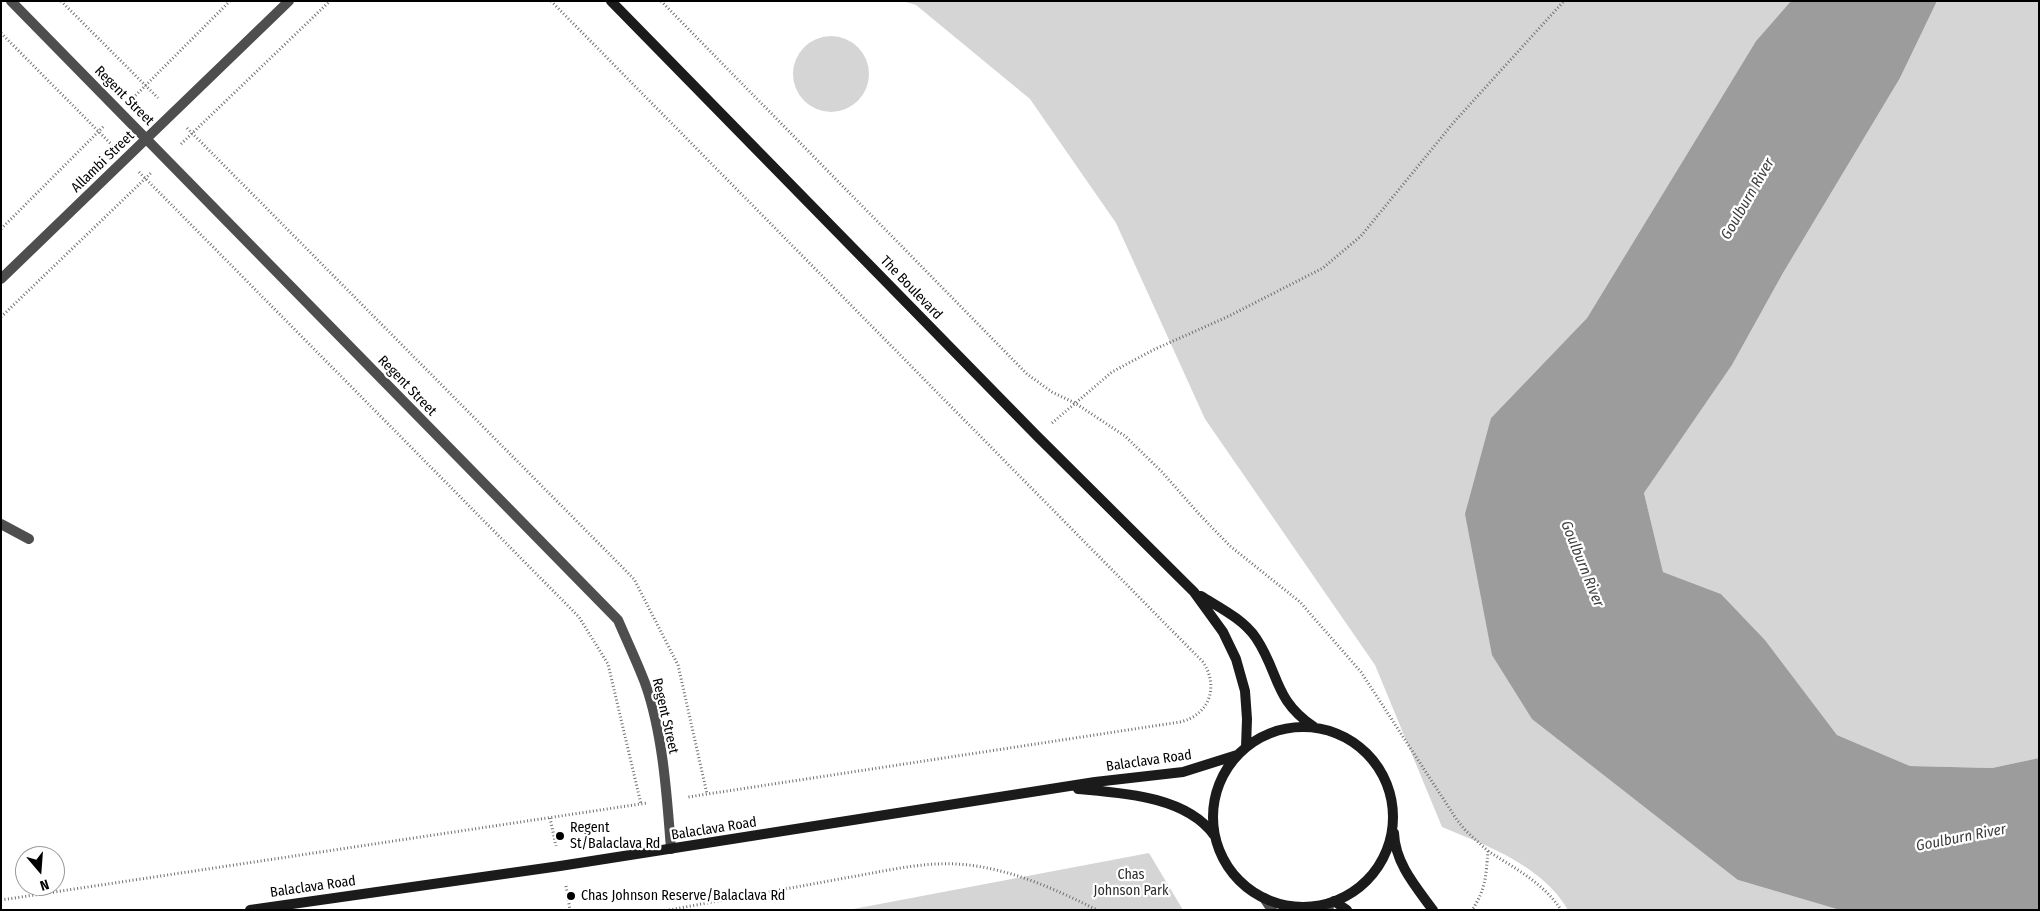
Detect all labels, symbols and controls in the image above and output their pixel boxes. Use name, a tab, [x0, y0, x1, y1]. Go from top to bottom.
street label: Regent Street	[91, 63, 157, 129]
street label: Allambi Street	[68, 128, 138, 196]
water label: Goulburn River	[1717, 155, 1779, 243]
street label: The Boulevard	[877, 253, 945, 323]
street label: Regent Street	[374, 352, 440, 420]
water label: Goulburn River	[1557, 518, 1607, 610]
street label: Regent Street	[648, 676, 682, 756]
street label: Balaclava Road	[1105, 747, 1193, 775]
street label: Balaclava Road	[670, 814, 758, 844]
place label: Regent St/Balaclava Rd	[570, 820, 660, 852]
water label: Goulburn River	[1915, 820, 2007, 856]
marker: Regent St/Balaclava Rd	[554, 830, 566, 842]
north arrow	[15, 846, 65, 896]
park label: Chas Johnson Park	[1094, 867, 1168, 900]
street label: Balaclava Road	[269, 873, 357, 901]
text: N	[38, 875, 51, 894]
place label: Chas Johnson Reserve/Balaclava Rd	[581, 888, 785, 904]
marker: Chas Johnson Reserve/Balaclava Rd	[565, 890, 577, 902]

